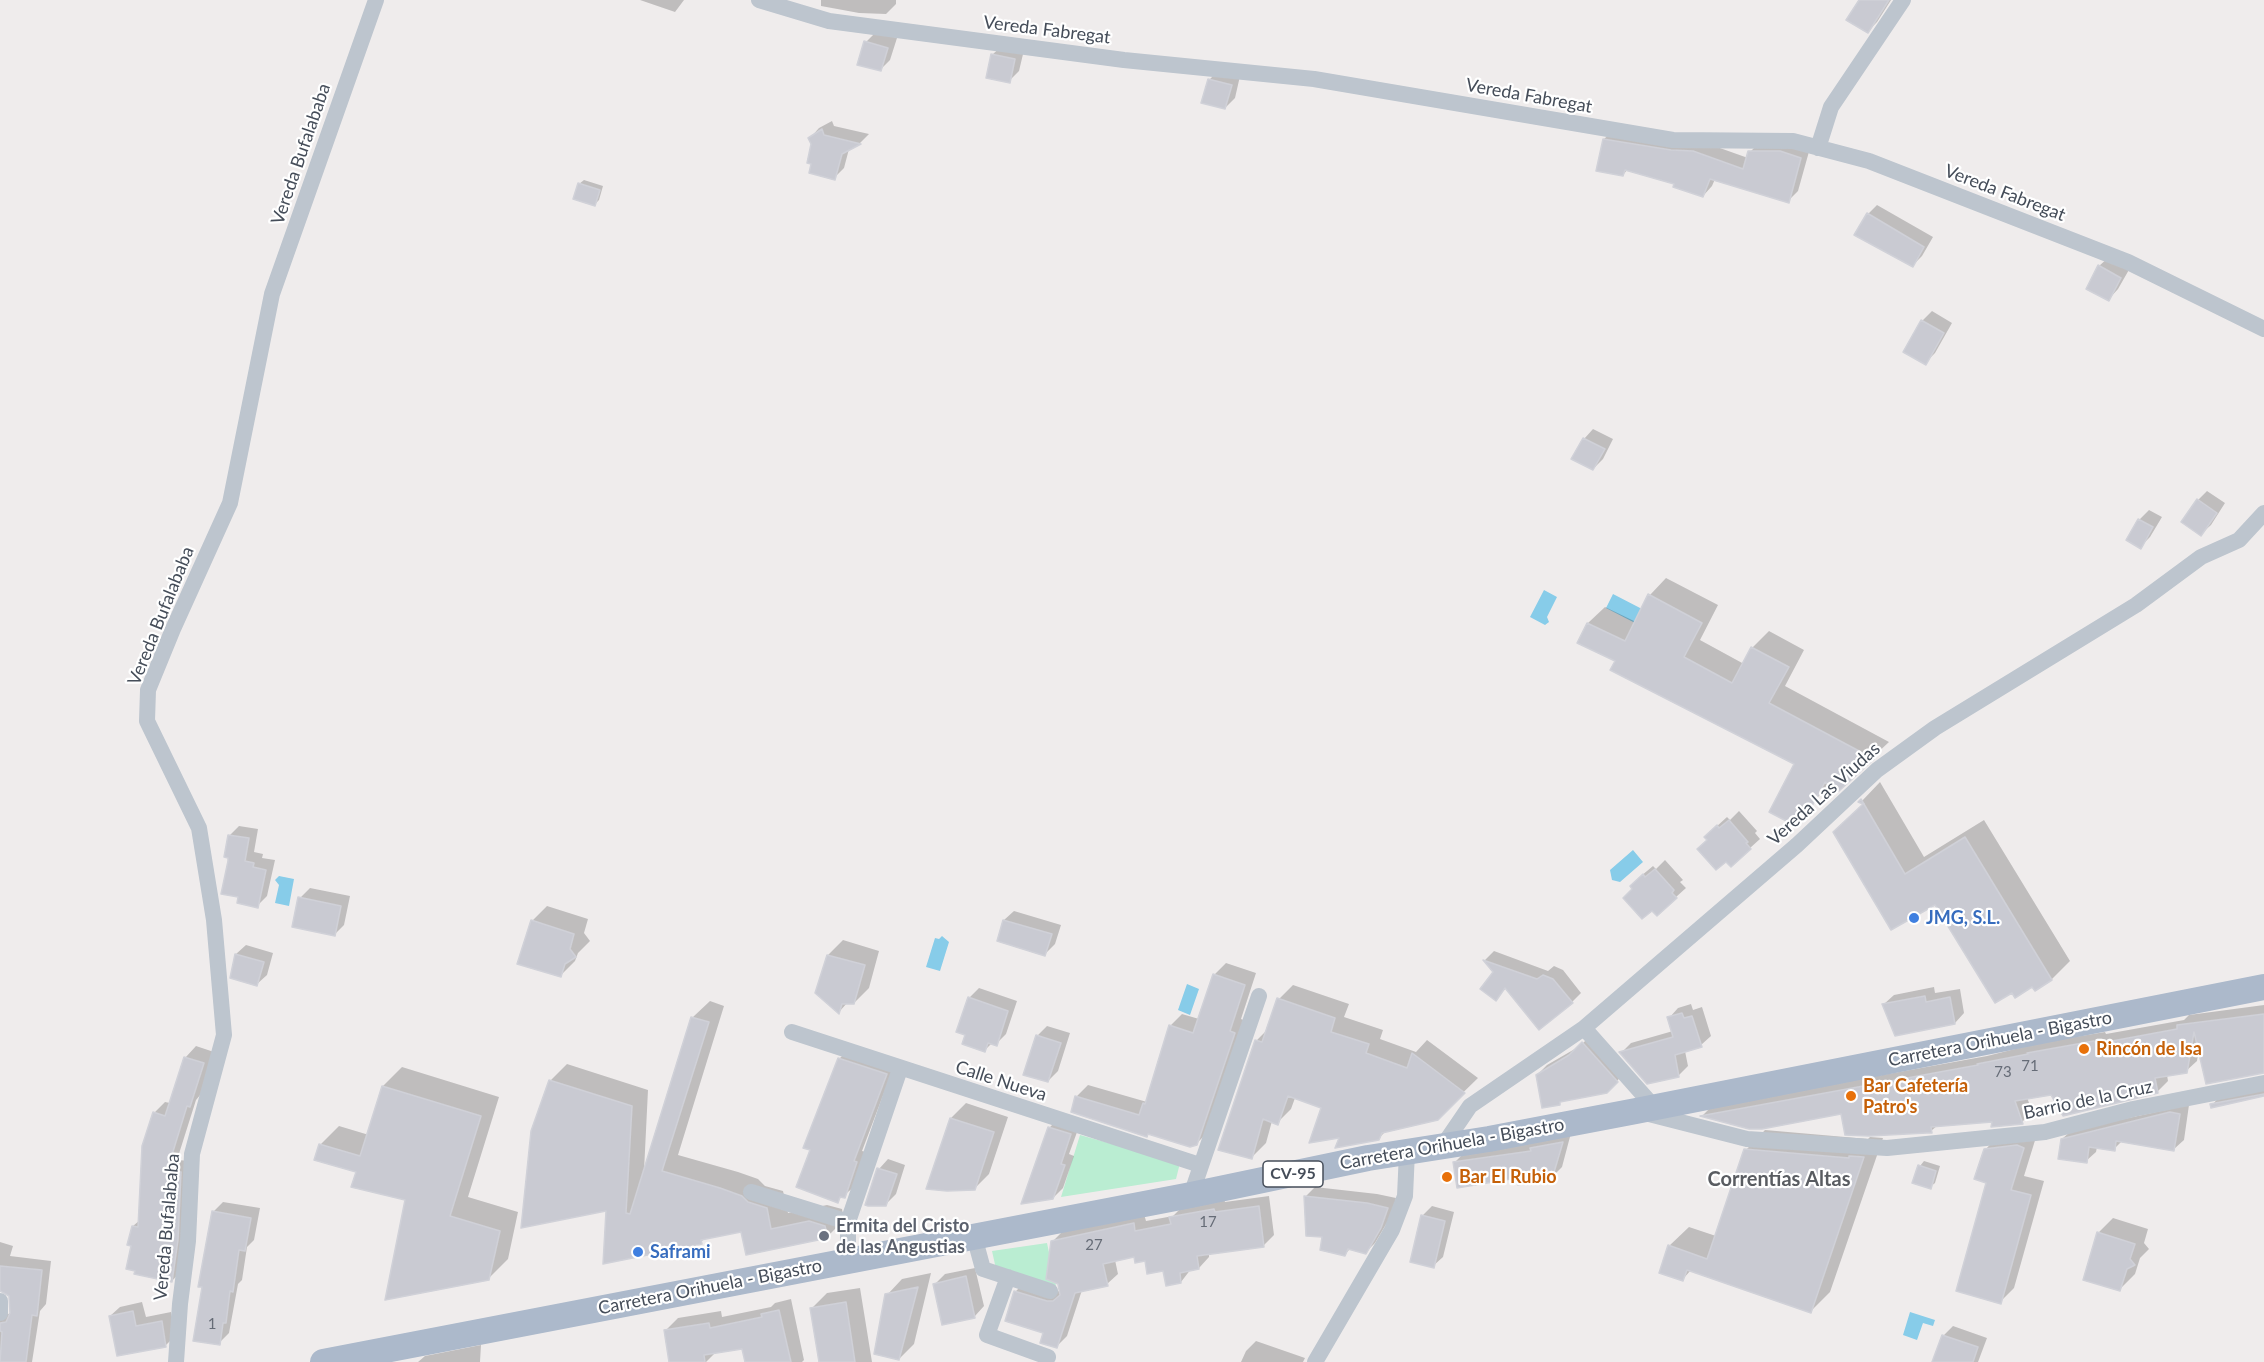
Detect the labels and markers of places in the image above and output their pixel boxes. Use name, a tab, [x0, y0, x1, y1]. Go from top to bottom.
place label: JMG, S.L.	[1926, 907, 2000, 929]
marker: JMG, S.L.	[1907, 911, 1921, 925]
place label: Rincón de Isa	[2096, 1038, 2202, 1060]
marker: Rincón de Isa	[2077, 1042, 2091, 1056]
place label: Bar Cafetería Patro's	[1863, 1075, 1968, 1118]
marker: Bar Cafetería Patro's	[1844, 1089, 1858, 1103]
place label: Bar El Rubio	[1459, 1166, 1557, 1188]
marker: Bar El Rubio	[1440, 1170, 1454, 1184]
place label: Ermita del Cristo de las Angustias	[836, 1215, 969, 1258]
marker: Ermita del Cristo de las Angustias	[817, 1229, 831, 1243]
place label: Saframi	[650, 1241, 711, 1263]
marker: Saframi	[631, 1245, 645, 1259]

